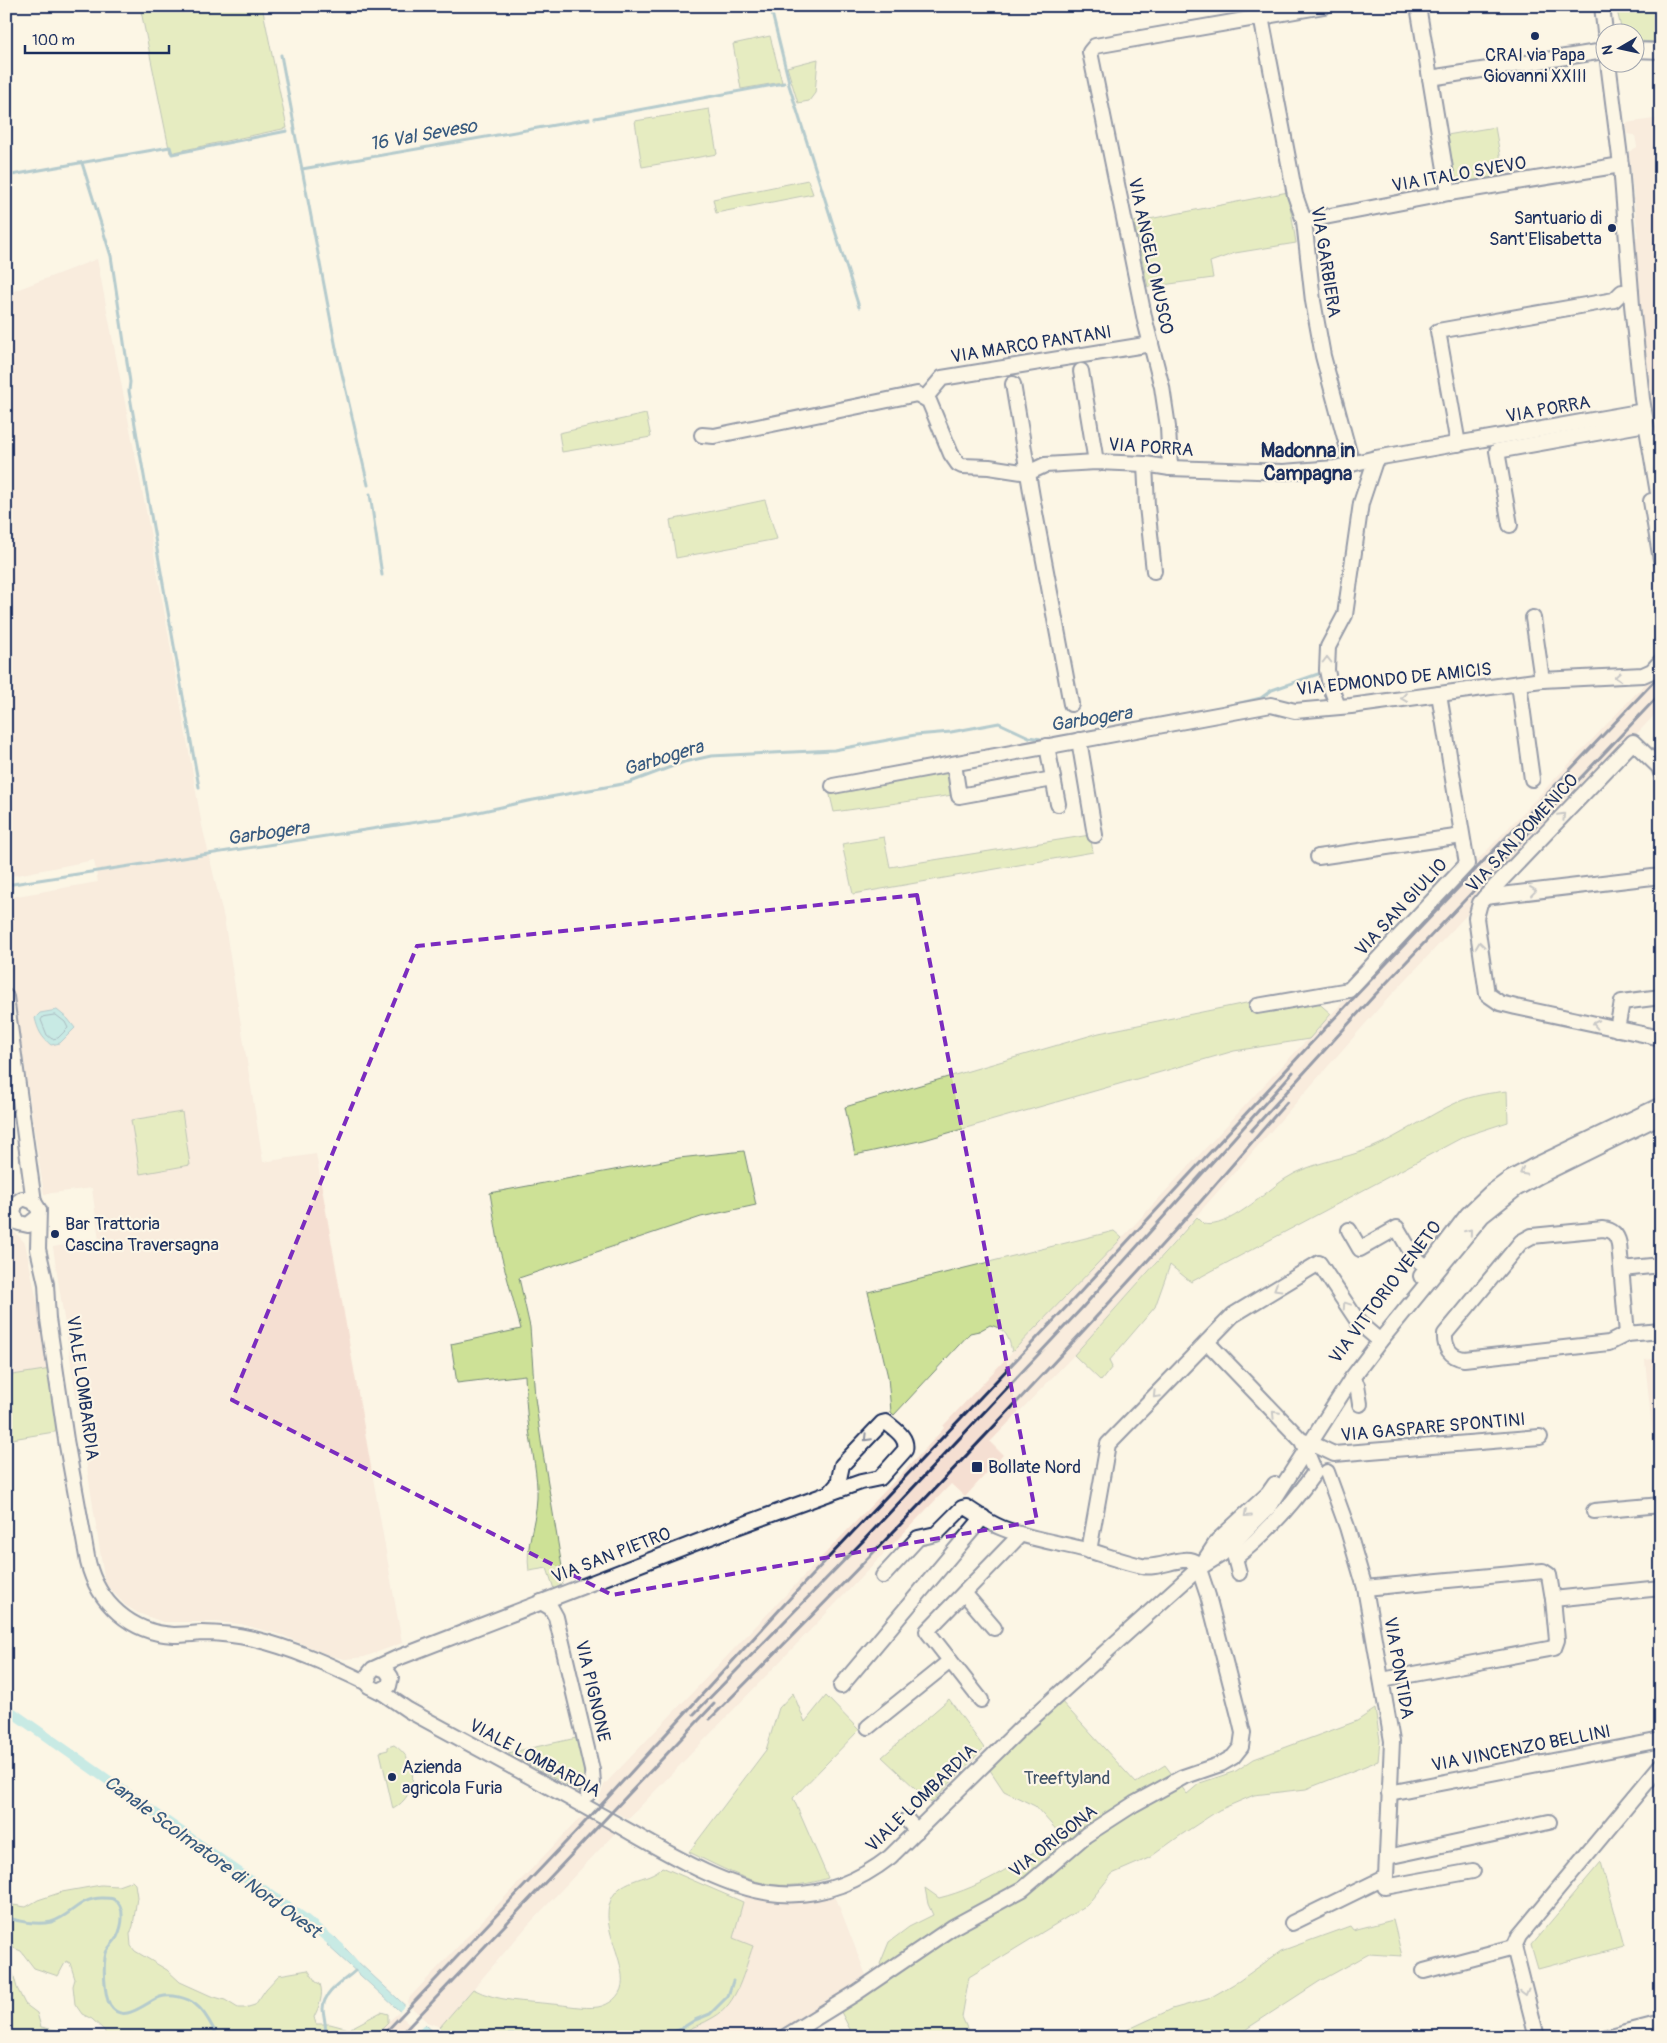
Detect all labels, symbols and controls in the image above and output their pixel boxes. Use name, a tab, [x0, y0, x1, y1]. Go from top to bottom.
scale bar	[25, 22, 169, 54]
north arrow	[1594, 22, 1644, 72]
marker: CRAI via Papa Giovanni XXIII	[1529, 30, 1541, 42]
text: 100 m	[32, 31, 75, 50]
place label: CRAI via Papa Giovanni XXIII	[1483, 44, 1587, 88]
text: N	[1599, 44, 1617, 56]
water label: 16 Val Seveso	[368, 113, 480, 156]
street label: VIA ITALO SVEVO	[1390, 151, 1528, 198]
street label: VIA ANGELO MUSCO	[1123, 176, 1178, 336]
street label: VIA GARBIERA	[1305, 205, 1346, 320]
place label: Santuario di Sant'Elisabetta	[1489, 207, 1602, 251]
marker: Santuario di Sant'Elisabetta	[1606, 222, 1618, 234]
street label: VIA MARCO PANTANI	[949, 320, 1113, 369]
street label: VIA PORRA	[1504, 391, 1592, 428]
street label: VIA PORRA	[1108, 433, 1195, 462]
district label: Madonna in Campagna	[1261, 438, 1355, 486]
one-way arrow	[1322, 656, 1332, 664]
street label: VIA EDMONDO DE AMICIS	[1295, 658, 1493, 701]
one-way arrow	[1613, 671, 1621, 682]
one-way arrow	[1400, 693, 1408, 703]
water label: Garbogera	[1049, 701, 1135, 737]
water label: Garbogera	[620, 734, 707, 781]
street label: VIA SAN DOMENICO	[1461, 769, 1583, 898]
one-way arrow	[1556, 813, 1565, 822]
water label: Garbogera	[226, 815, 312, 851]
street label: VIA SAN GIULIO	[1350, 854, 1452, 961]
one-way arrow	[1530, 886, 1538, 897]
one-way arrow	[1476, 941, 1486, 950]
one-way arrow	[1592, 1019, 1600, 1030]
one-way arrow	[1519, 1166, 1528, 1176]
place label: Bar Trattoria Cascina Traversagna	[65, 1213, 219, 1257]
street label: VIA VITTORIO VENETO	[1324, 1216, 1447, 1368]
marker: Bar Trattoria Cascina Traversagna	[49, 1228, 61, 1240]
one-way arrow	[1463, 1229, 1471, 1238]
one-way arrow	[1273, 1282, 1282, 1292]
one-way arrow	[1343, 1302, 1353, 1311]
street label: VIALE LOMBARDIA	[61, 1314, 104, 1462]
one-way arrow	[1153, 1389, 1162, 1398]
street label: VIA GASPARE SPONTINI	[1340, 1408, 1526, 1447]
one-way arrow	[1272, 1410, 1281, 1419]
one-way arrow	[864, 1432, 873, 1441]
place label: Bollate Nord	[988, 1456, 1081, 1479]
marker: Bollate Nord	[970, 1460, 984, 1474]
one-way arrow	[1243, 1508, 1252, 1517]
street label: VIA SAN PIETRO	[548, 1522, 674, 1589]
street label: VIA PONTIDA	[1378, 1615, 1419, 1721]
street label: VIA PIGNONE	[570, 1638, 615, 1744]
street label: VIALE LOMBARDIA	[465, 1714, 605, 1803]
street label: VIA VINCENZO BELLINI	[1429, 1720, 1613, 1777]
street label: VIALE LOMBARDIA	[861, 1739, 982, 1857]
place label: Azienda agricola Furia	[402, 1756, 502, 1800]
park label: Treeftyland	[1024, 1767, 1110, 1790]
water label: Canale Scolmatore di Nord Ovest	[99, 1770, 327, 1945]
marker: Azienda agricola Furia	[386, 1771, 398, 1783]
street label: VIA ORIGONA	[1005, 1800, 1102, 1883]
one-way arrow	[1520, 1987, 1530, 1995]

